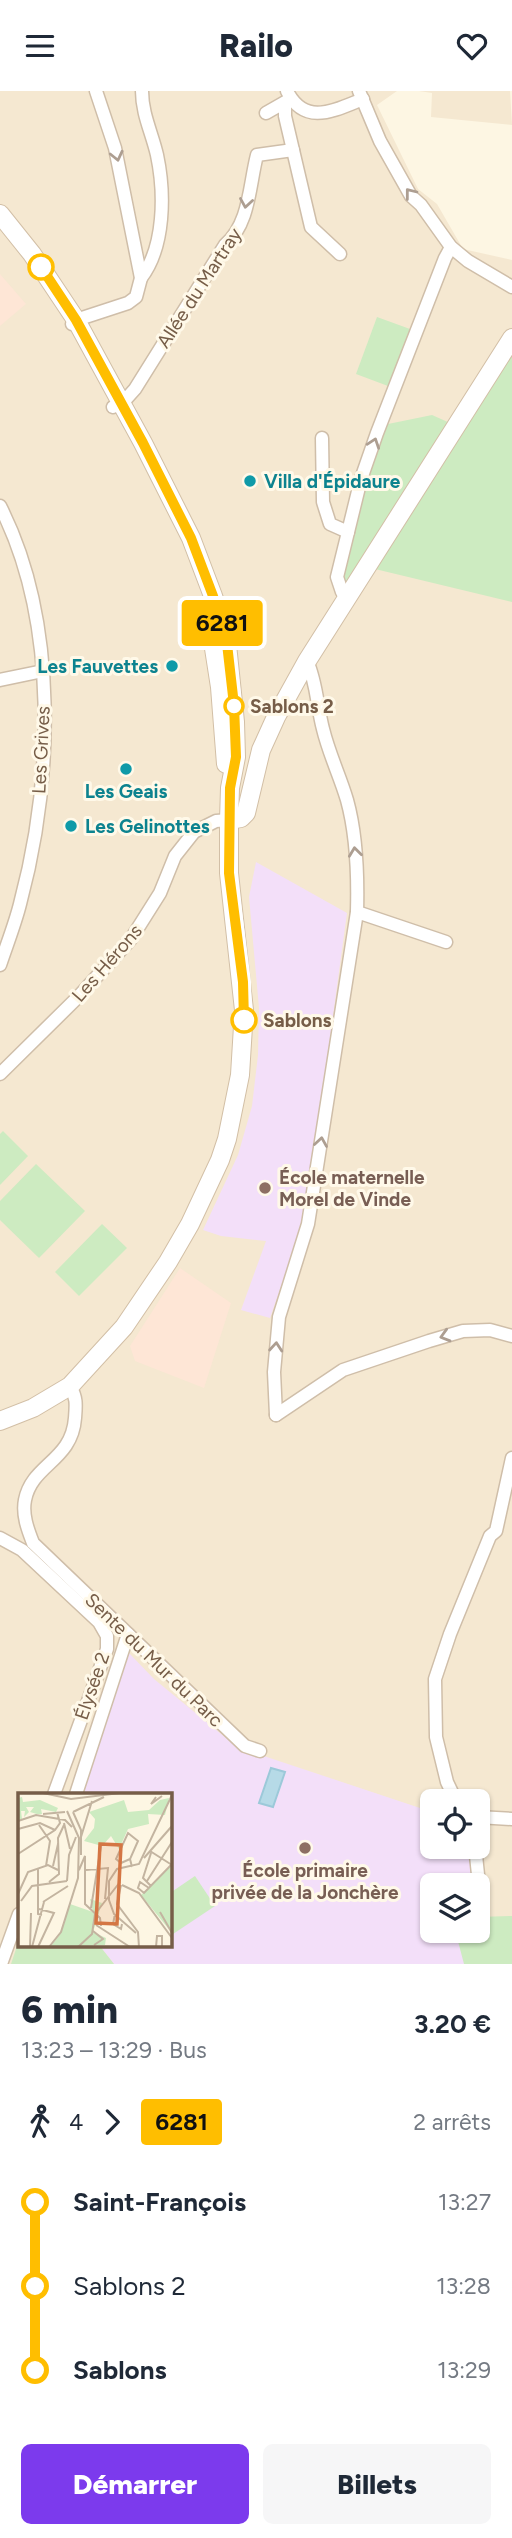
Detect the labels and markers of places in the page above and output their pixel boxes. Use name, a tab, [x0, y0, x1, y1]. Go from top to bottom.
unlabelled marker	[28, 254, 54, 280]
place label: Villa d'Épidaure	[264, 470, 401, 493]
marker: Villa d'Épidaure	[242, 473, 258, 489]
place label: Les Fauvettes	[37, 655, 158, 678]
marker: Les Fauvettes	[164, 658, 180, 674]
place label: Sablons 2	[250, 695, 334, 718]
marker: Sablons 2	[224, 696, 244, 716]
marker: Les Geais	[118, 761, 134, 777]
place label: Les Geais	[85, 780, 167, 803]
place label: Les Gelinottes	[85, 815, 210, 838]
marker: Les Gelinottes	[63, 818, 79, 834]
marker: Sablons	[231, 1007, 257, 1033]
place label: Sablons	[263, 1009, 331, 1032]
place label: École maternelle Morel de Vinde	[279, 1166, 425, 1211]
marker: École maternelle Morel de Vinde	[257, 1180, 273, 1196]
marker: École primaire privée de la Jonchère	[297, 1840, 313, 1856]
place label: École primaire privée de la Jonchère	[212, 1859, 399, 1904]

